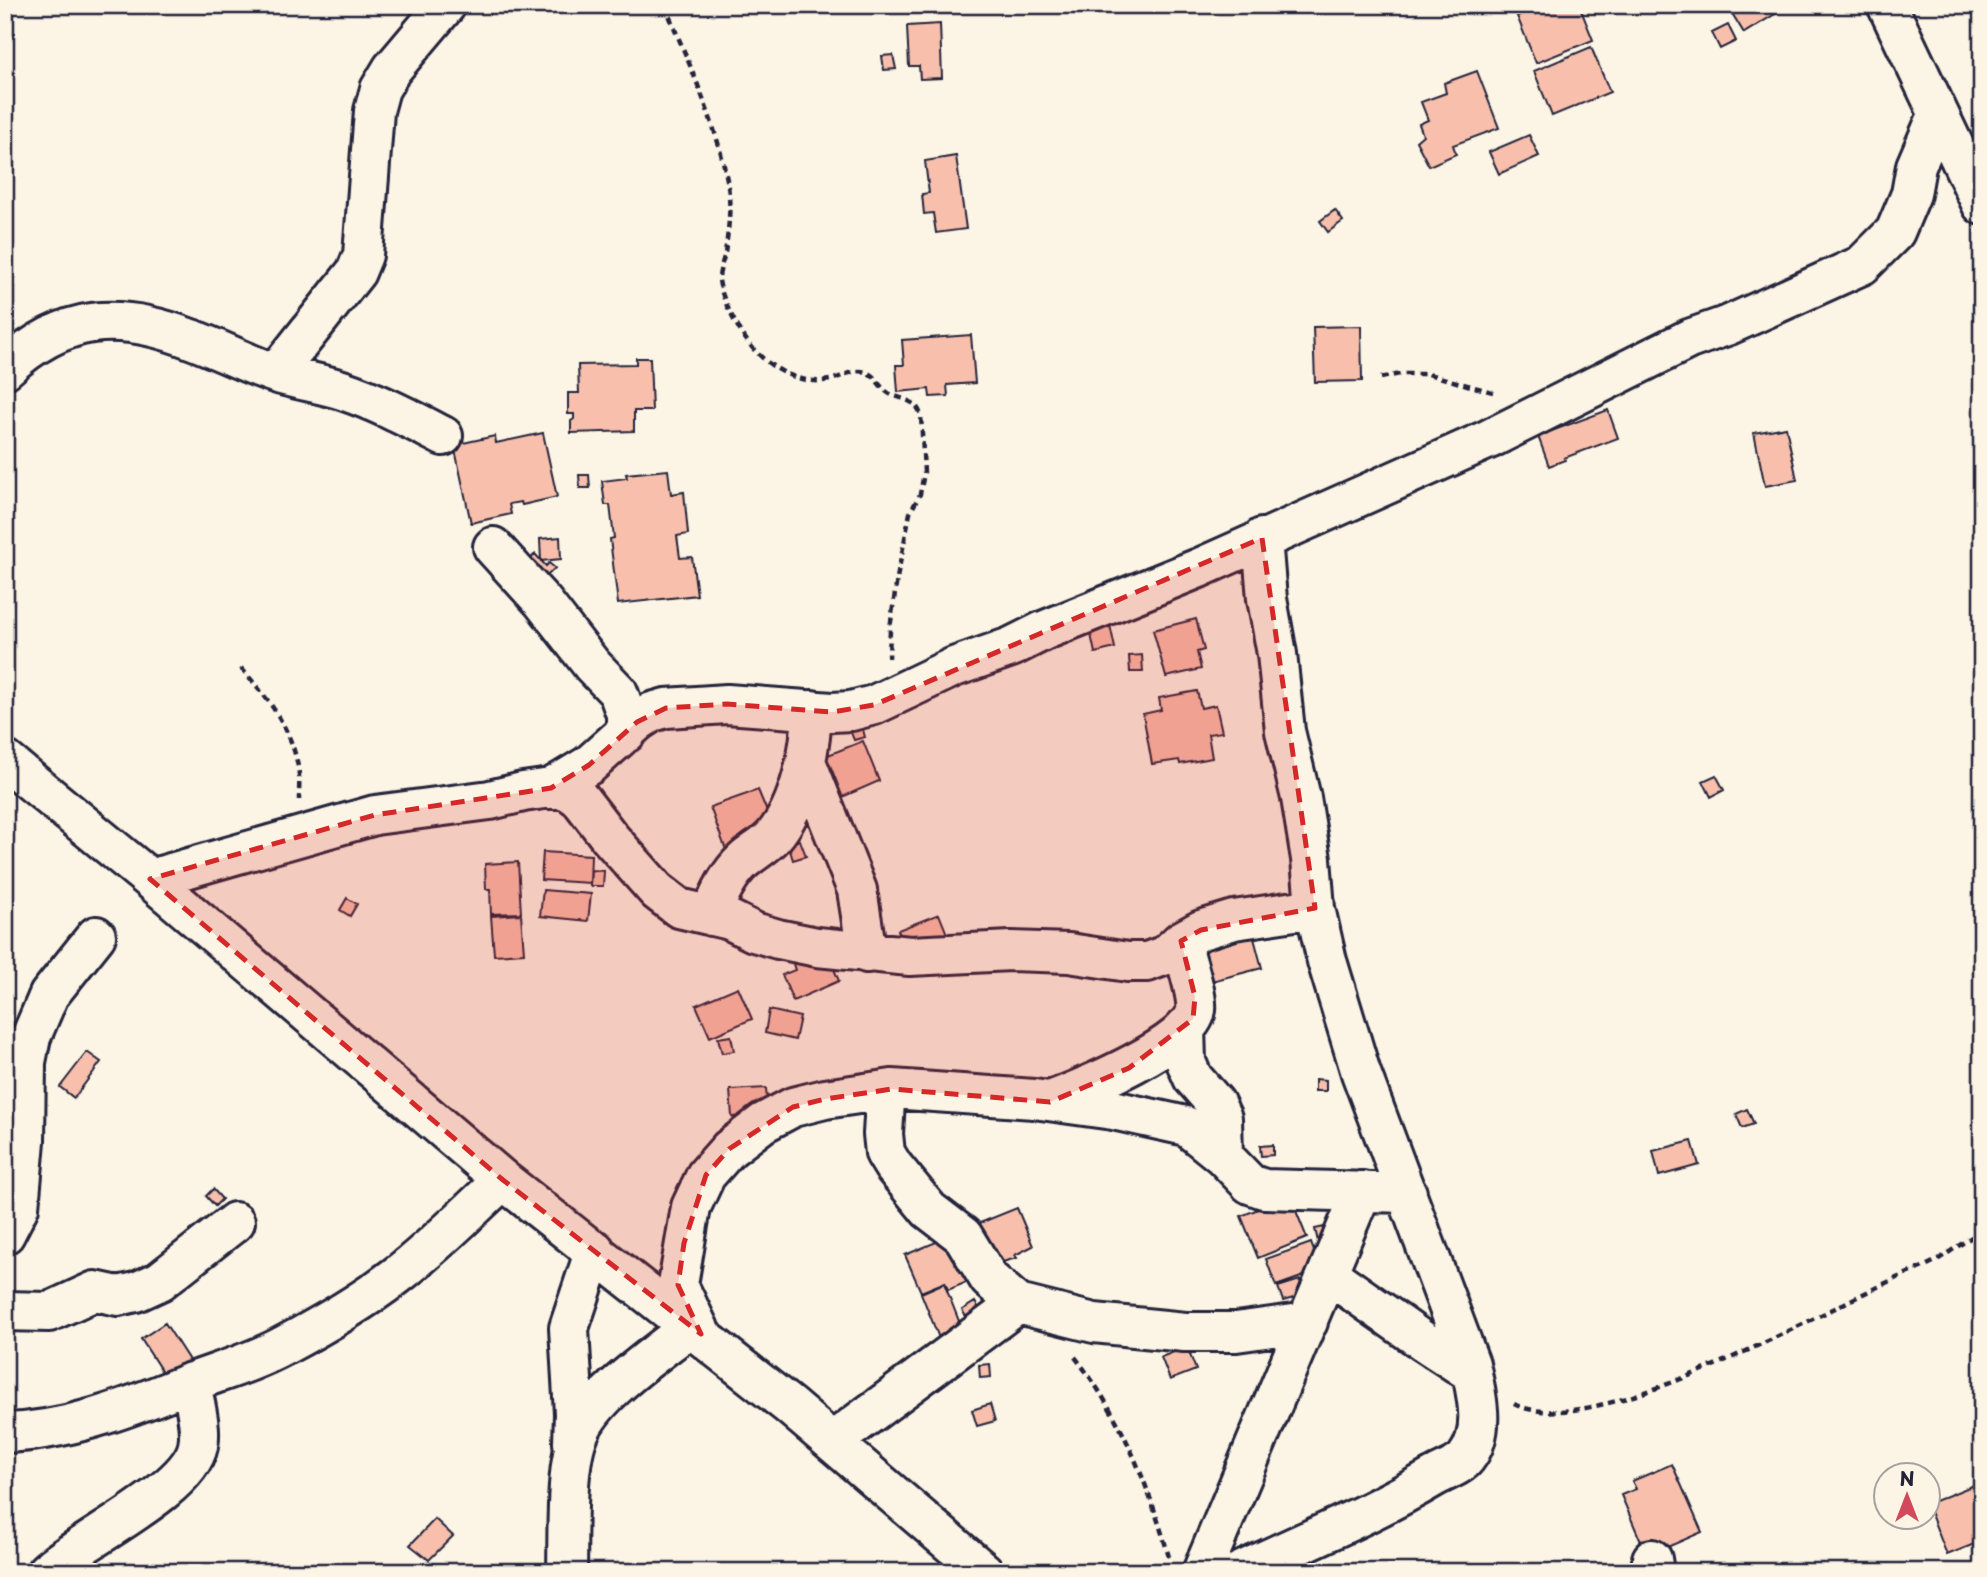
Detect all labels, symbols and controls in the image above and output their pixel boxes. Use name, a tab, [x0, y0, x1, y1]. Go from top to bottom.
north arrow	[1871, 1462, 1941, 1532]
text: N	[1899, 1464, 1915, 1492]

